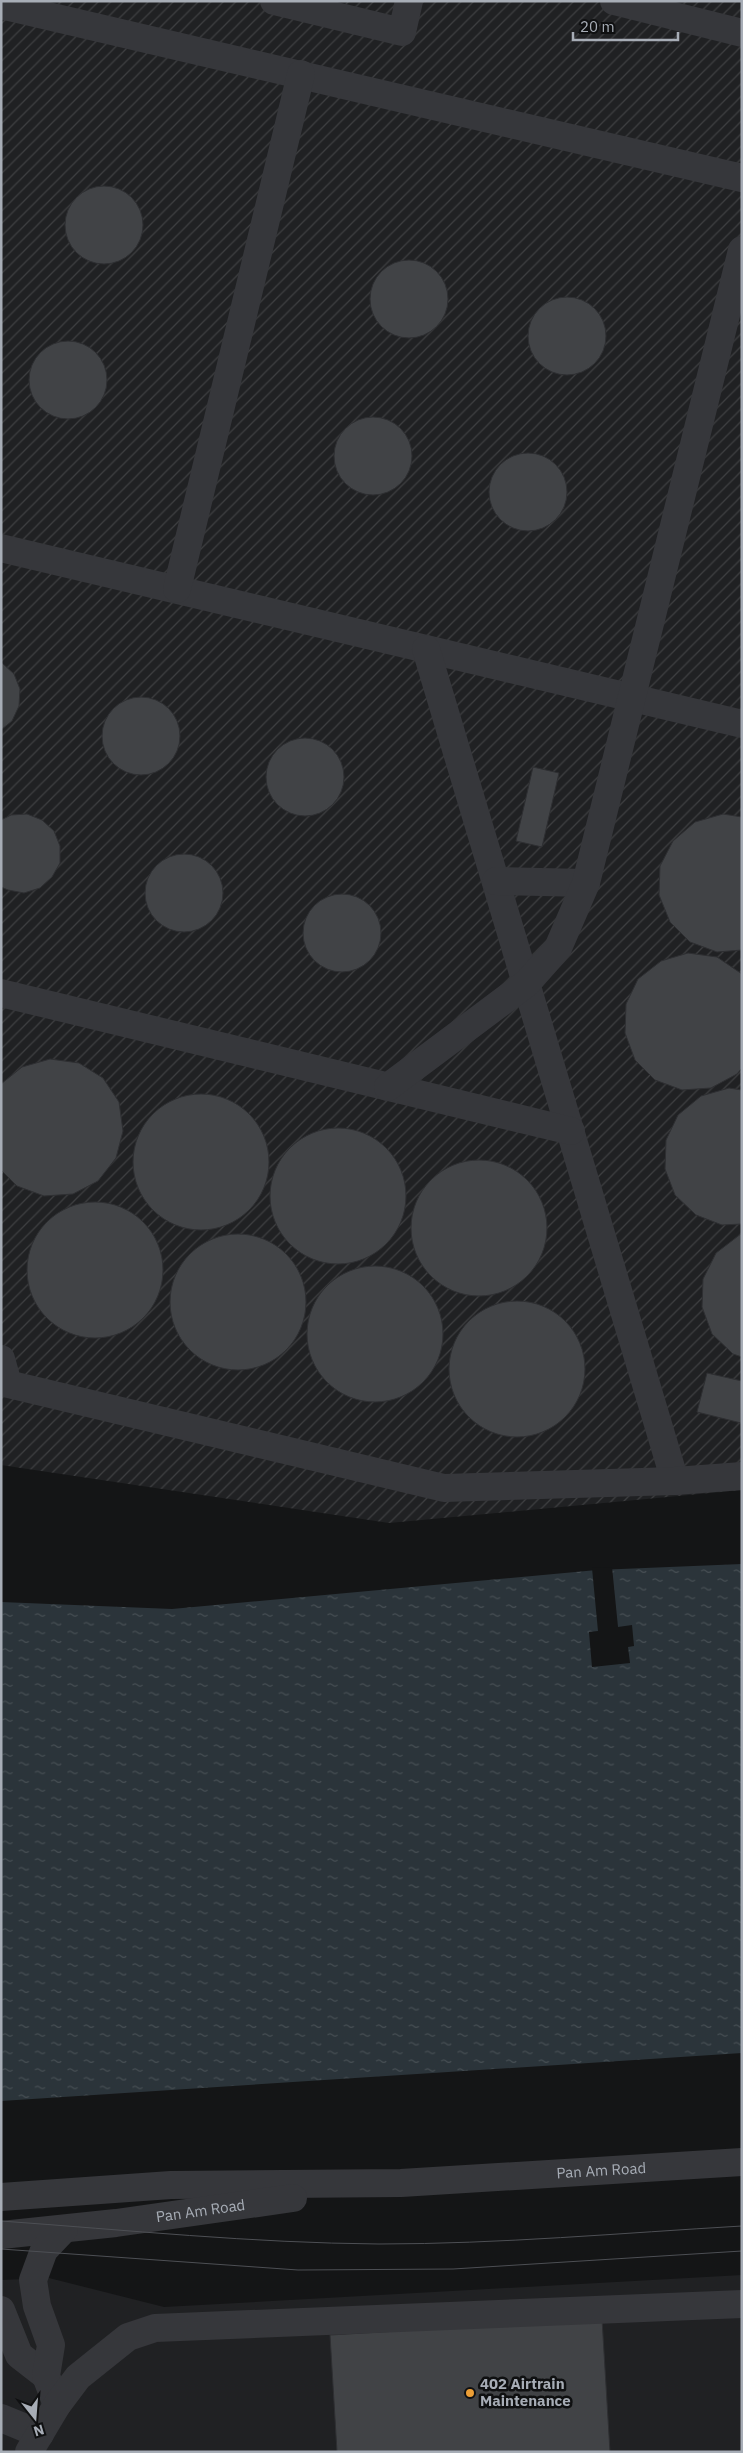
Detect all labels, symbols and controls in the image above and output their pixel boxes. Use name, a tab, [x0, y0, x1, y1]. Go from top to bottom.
scale bar	[573, 10, 678, 42]
text: 20 m	[580, 17, 615, 36]
street label: Pan Am Road	[556, 2158, 647, 2182]
street label: Pan Am Road	[155, 2195, 246, 2226]
place label: 402 Airtrain Maintenance	[480, 2374, 571, 2410]
marker: 402 Airtrain Maintenance	[464, 2387, 476, 2399]
north arrow	[10, 2393, 60, 2443]
text: N	[31, 2420, 46, 2441]

